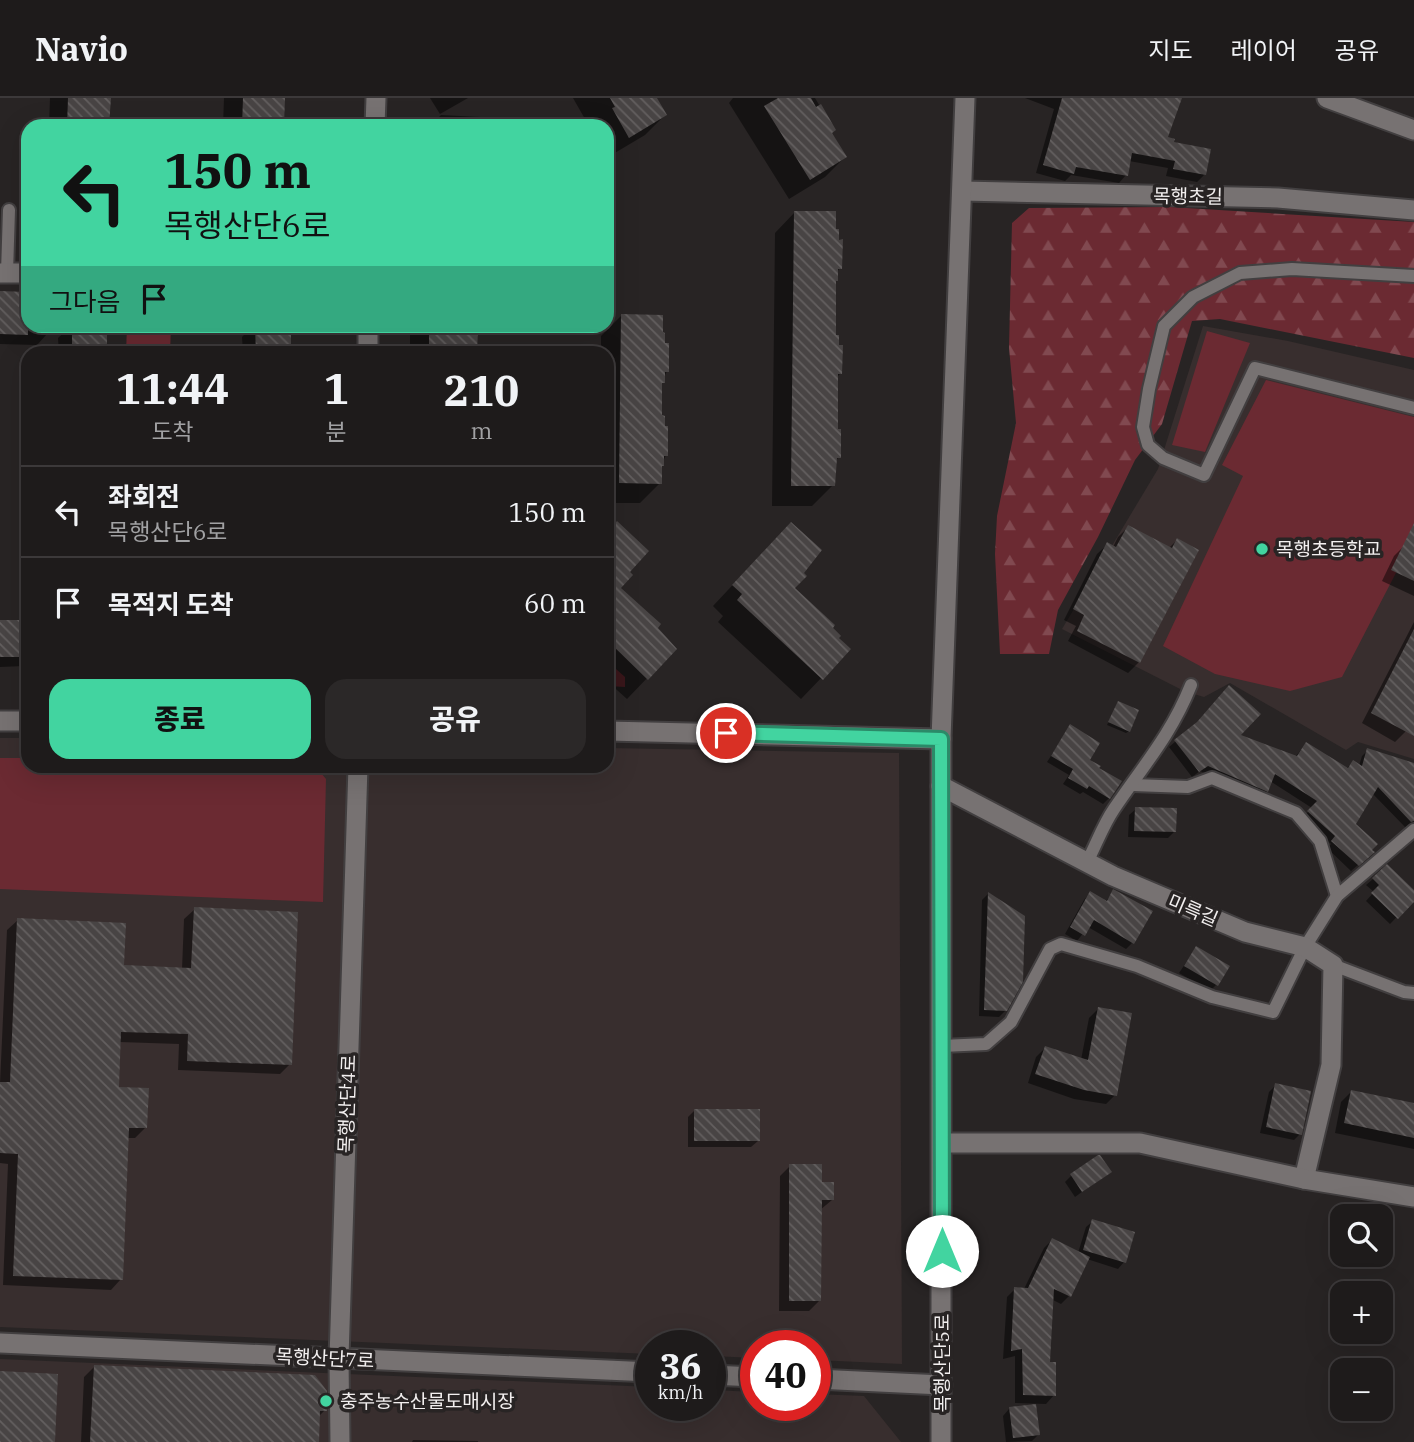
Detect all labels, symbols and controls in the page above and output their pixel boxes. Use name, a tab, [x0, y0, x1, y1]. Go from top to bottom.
text: Navio	[35, 27, 128, 70]
text: 지도	[1148, 34, 1193, 66]
text: 레이어	[1231, 34, 1297, 66]
text: 공유	[1335, 34, 1379, 66]
text: 150 m	[164, 138, 311, 201]
icon: left	[49, 147, 140, 238]
street label: 목행초길	[1153, 183, 1223, 209]
text: 목행산단6로	[164, 204, 330, 246]
icon: arrive	[135, 280, 173, 318]
text: 그다음	[49, 284, 121, 318]
text: 11:44	[116, 361, 229, 416]
text: 1	[324, 361, 349, 416]
text: 210	[444, 363, 519, 418]
text: m	[471, 415, 492, 445]
text: 도착	[151, 416, 194, 446]
text: 분	[326, 416, 347, 446]
text: 좌회전	[108, 479, 180, 513]
icon: left	[49, 493, 87, 531]
text: 150 m	[508, 495, 586, 529]
text: 목행산단6로	[108, 516, 228, 546]
place label: 목행초등학교	[1276, 537, 1381, 561]
marker: 목행초등학교	[1254, 541, 1270, 557]
icon: arrive	[49, 584, 87, 622]
text: 60 m	[524, 586, 586, 620]
text: 목적지 도착	[108, 587, 234, 621]
button: 종료	[49, 679, 311, 759]
button: 공유	[325, 679, 586, 759]
pin	[696, 703, 756, 763]
icon: arrive	[707, 714, 745, 752]
street label: 미륵길	[1164, 889, 1222, 931]
street label: 목행산단4로	[333, 1054, 361, 1154]
map controls	[1330, 1204, 1393, 1421]
button: search	[1330, 1204, 1393, 1267]
position arrow	[905, 1214, 979, 1288]
button: +	[1330, 1281, 1393, 1344]
street label: 목행산단5로	[930, 1314, 954, 1412]
speed limit sign: 40	[740, 1330, 831, 1421]
street label: 목행산단7로	[275, 1343, 375, 1373]
text: 36	[659, 1343, 702, 1389]
button: −	[1330, 1358, 1393, 1421]
text: km/h	[658, 1381, 703, 1404]
place label: 충주농수산물도매시장	[340, 1389, 515, 1413]
marker: 충주농수산물도매시장	[318, 1393, 334, 1409]

